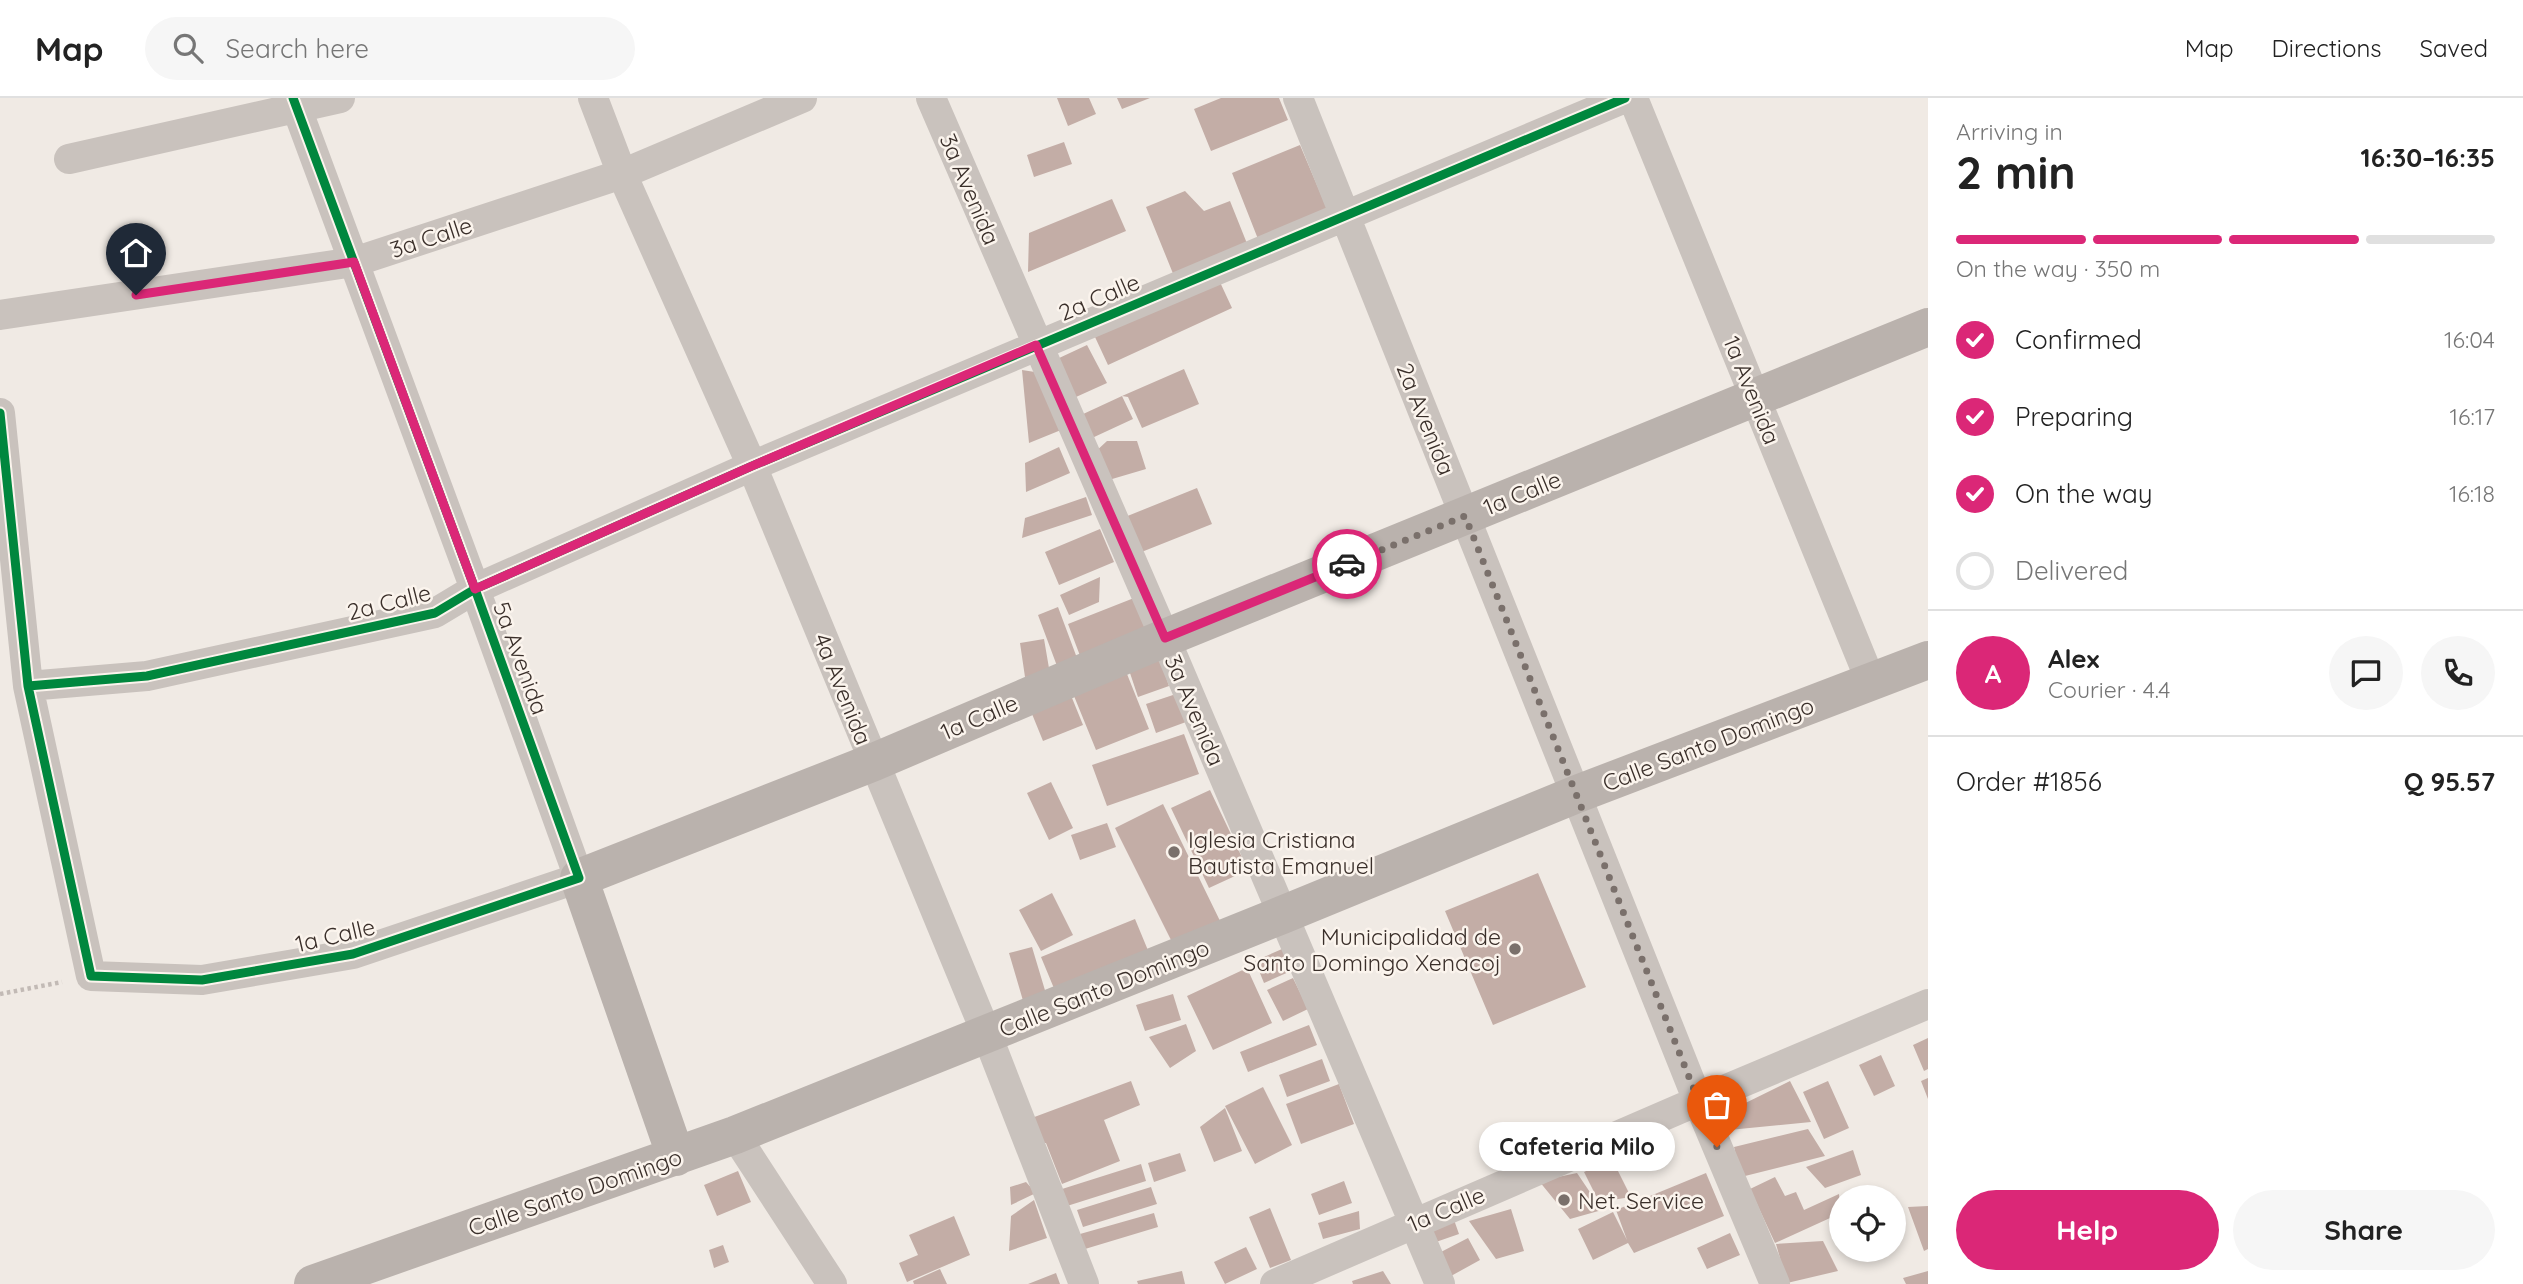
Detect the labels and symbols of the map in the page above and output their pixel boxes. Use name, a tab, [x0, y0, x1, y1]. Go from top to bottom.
street label: 3a Avenida	[934, 129, 1006, 249]
street label: 3a Calle	[386, 210, 476, 264]
pin	[106, 223, 166, 295]
street label: 2a Calle	[1054, 267, 1144, 327]
street label: 1a Avenida	[1717, 332, 1787, 448]
street label: 2a Avenida	[1390, 359, 1462, 479]
street label: 1a Calle	[1479, 464, 1565, 522]
courier	[1312, 529, 1382, 599]
street label: 2a Calle	[344, 578, 434, 626]
street label: 5a Avenida	[487, 598, 555, 718]
street label: 4a Avenida	[808, 629, 878, 749]
street label: 3a Avenida	[1159, 650, 1231, 770]
street label: 1a Calle	[936, 688, 1022, 746]
street label: Calle Santo Domingo	[1598, 690, 1818, 798]
place label: Iglesia Cristiana Bautista Emanuel	[1188, 825, 1374, 880]
marker: Iglesia Cristiana Bautista Emanuel	[1166, 844, 1182, 860]
street label: 1a Calle	[292, 912, 378, 958]
place label: Municipalidad de Santo Domingo Xenacoj	[1243, 922, 1501, 977]
street label: Calle Santo Domingo	[995, 933, 1213, 1043]
marker: Municipalidad de Santo Domingo Xenacoj	[1507, 941, 1523, 957]
pin	[1687, 1075, 1747, 1147]
callout: Cafeteria Milo	[1479, 1122, 1675, 1172]
street label: Calle Santo Domingo	[464, 1142, 686, 1242]
street label: 1a Calle	[1403, 1180, 1489, 1238]
place label: Net. Service	[1578, 1186, 1704, 1215]
marker: Net. Service	[1556, 1192, 1572, 1208]

